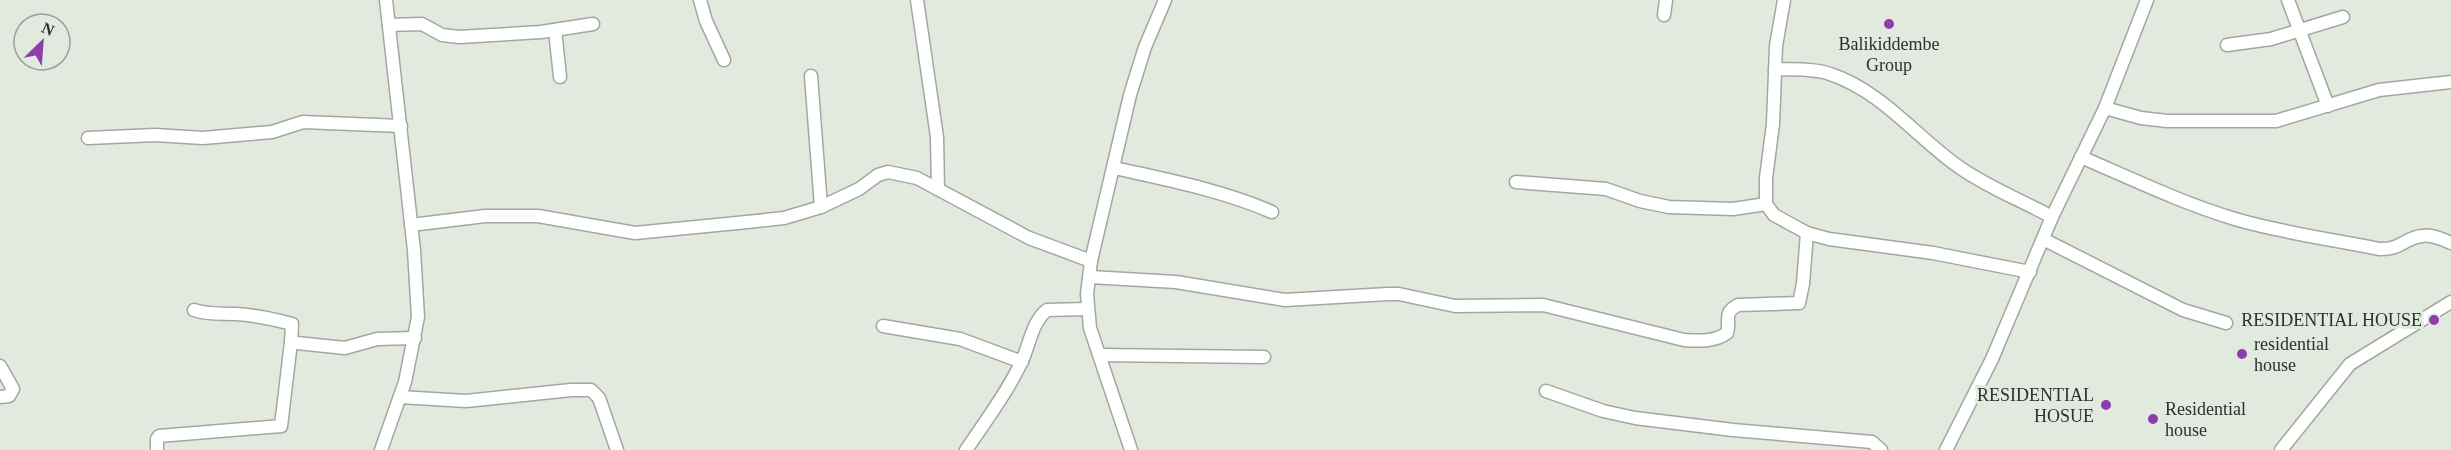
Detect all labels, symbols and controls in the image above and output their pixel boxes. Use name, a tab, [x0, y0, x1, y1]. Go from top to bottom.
north arrow	[12, 12, 72, 72]
marker: Balikiddembe Group	[1882, 17, 1896, 31]
text: N	[39, 19, 57, 39]
place label: Balikiddembe Group	[1839, 34, 1939, 75]
place label: RESIDENTIAL HOUSE	[2241, 310, 2422, 330]
marker: RESIDENTIAL HOUSE	[2427, 313, 2441, 327]
place label: residential house	[2254, 334, 2329, 375]
marker: residential house	[2235, 347, 2249, 361]
place label: RESIDENTIAL HOSUE	[1977, 385, 2094, 426]
marker: RESIDENTIAL HOSUE	[2099, 398, 2113, 412]
place label: Residential house	[2165, 399, 2246, 440]
marker: Residential house	[2146, 412, 2160, 426]

